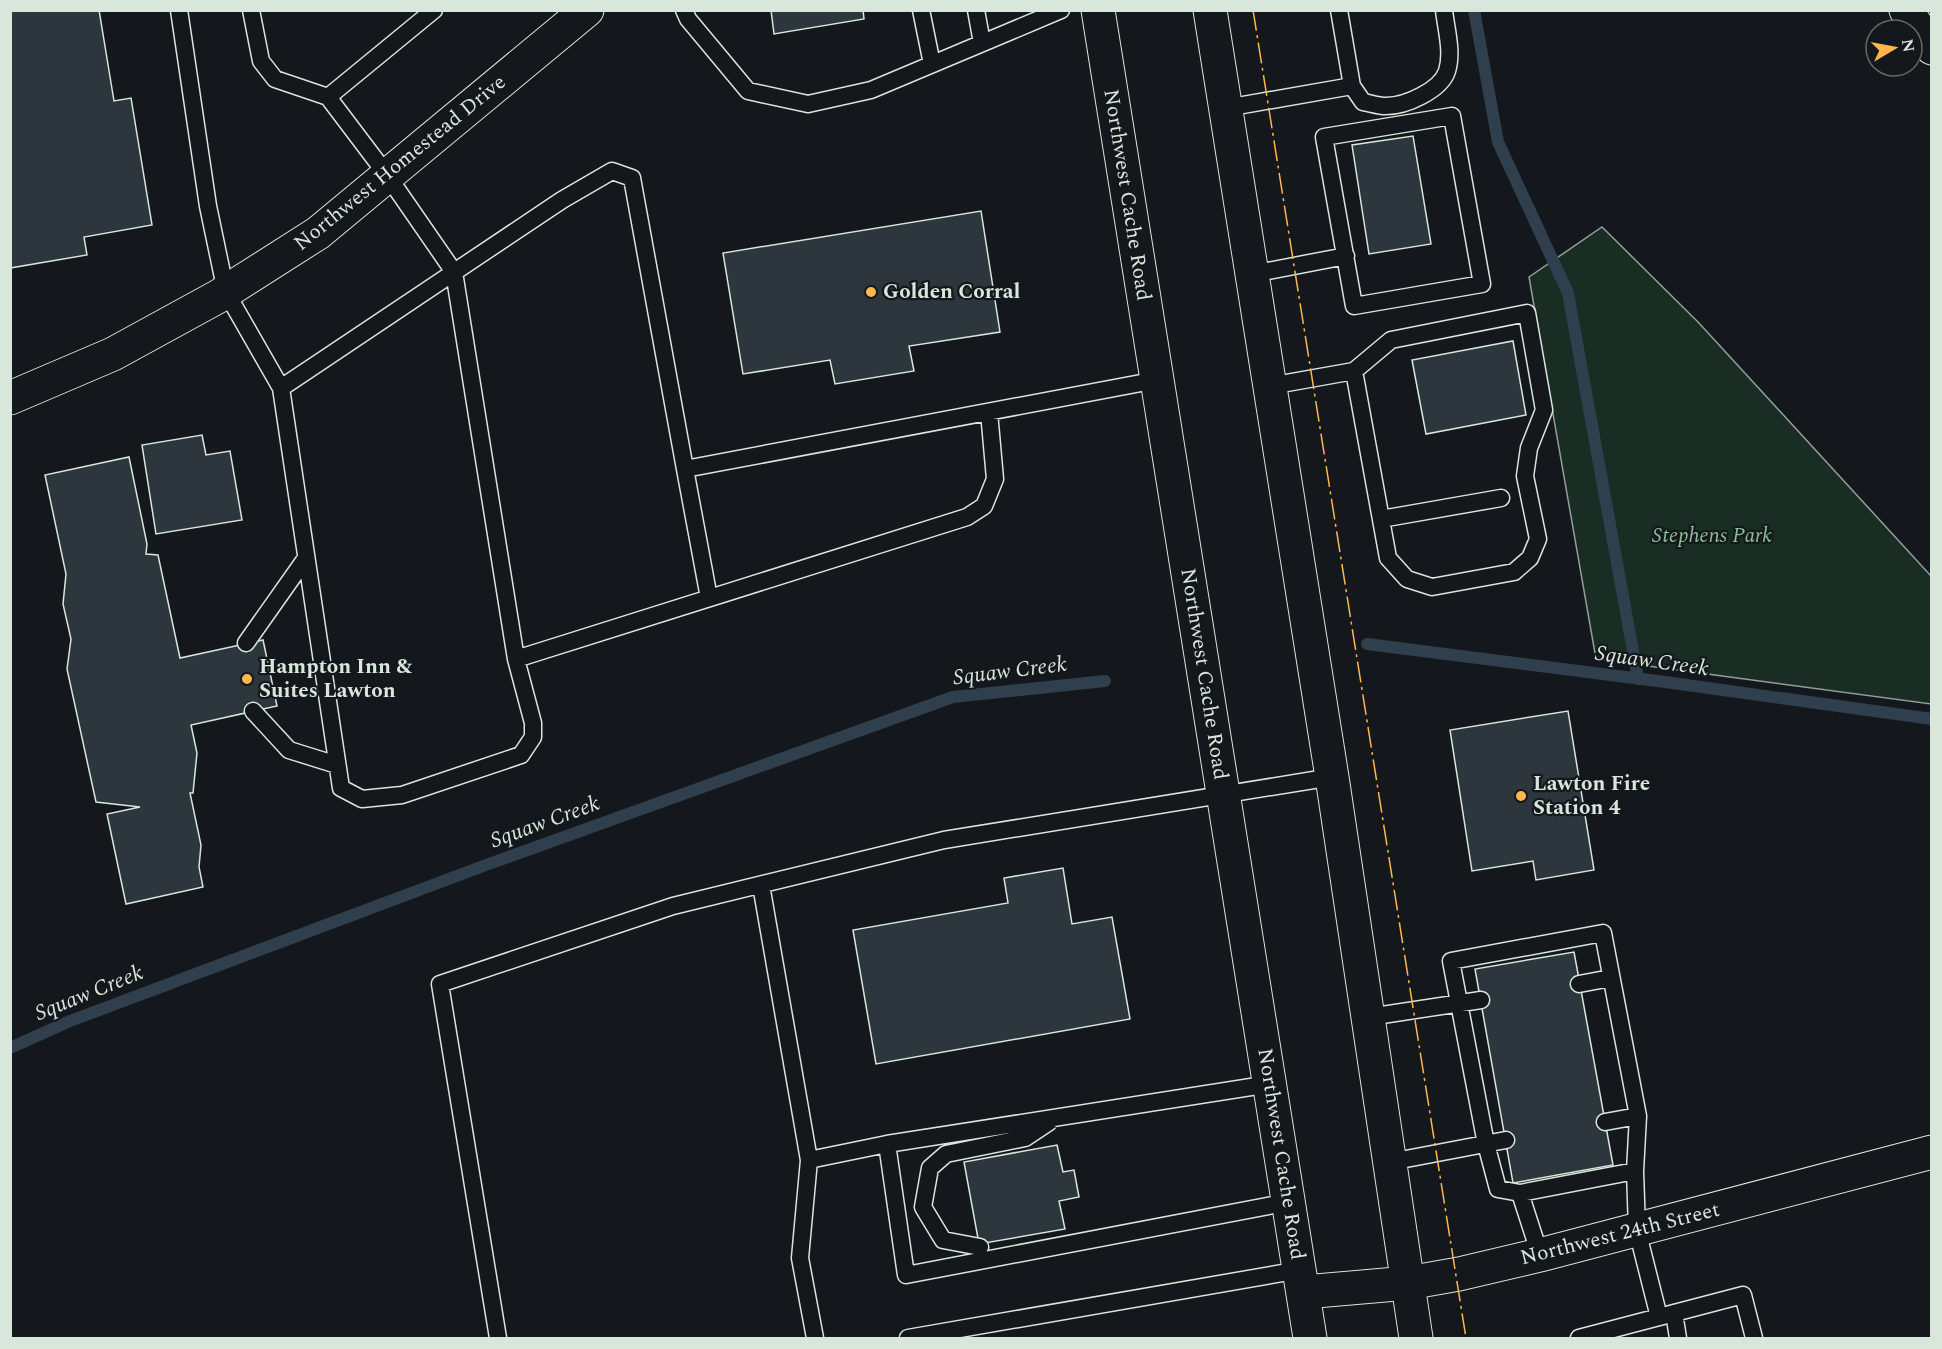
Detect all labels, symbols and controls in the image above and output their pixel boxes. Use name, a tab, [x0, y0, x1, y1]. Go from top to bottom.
north arrow	[1864, 18, 1924, 78]
text: N	[1895, 37, 1921, 54]
street label: Northwest Homestead Drive	[287, 67, 513, 259]
street label: Northwest Cache Road	[1094, 87, 1160, 303]
place label: Golden Corral	[883, 276, 1020, 308]
marker: Golden Corral	[864, 285, 878, 299]
park label: Stephens Park	[1652, 520, 1772, 552]
street label: Northwest Cache Road	[1171, 566, 1237, 782]
water label: Squaw Creek	[1593, 637, 1711, 685]
water label: Squaw Creek	[951, 648, 1069, 694]
place label: Hampton Inn & Suites Lawton	[259, 651, 412, 707]
marker: Hampton Inn & Suites Lawton	[240, 672, 254, 686]
place label: Lawton Fire Station 4	[1533, 768, 1650, 824]
water label: Squaw Creek	[486, 787, 604, 857]
marker: Lawton Fire Station 4	[1514, 789, 1528, 803]
water label: Squaw Creek	[30, 956, 148, 1030]
street label: Northwest Cache Road	[1248, 1046, 1314, 1262]
street label: Northwest 24th Street	[1517, 1194, 1723, 1274]

